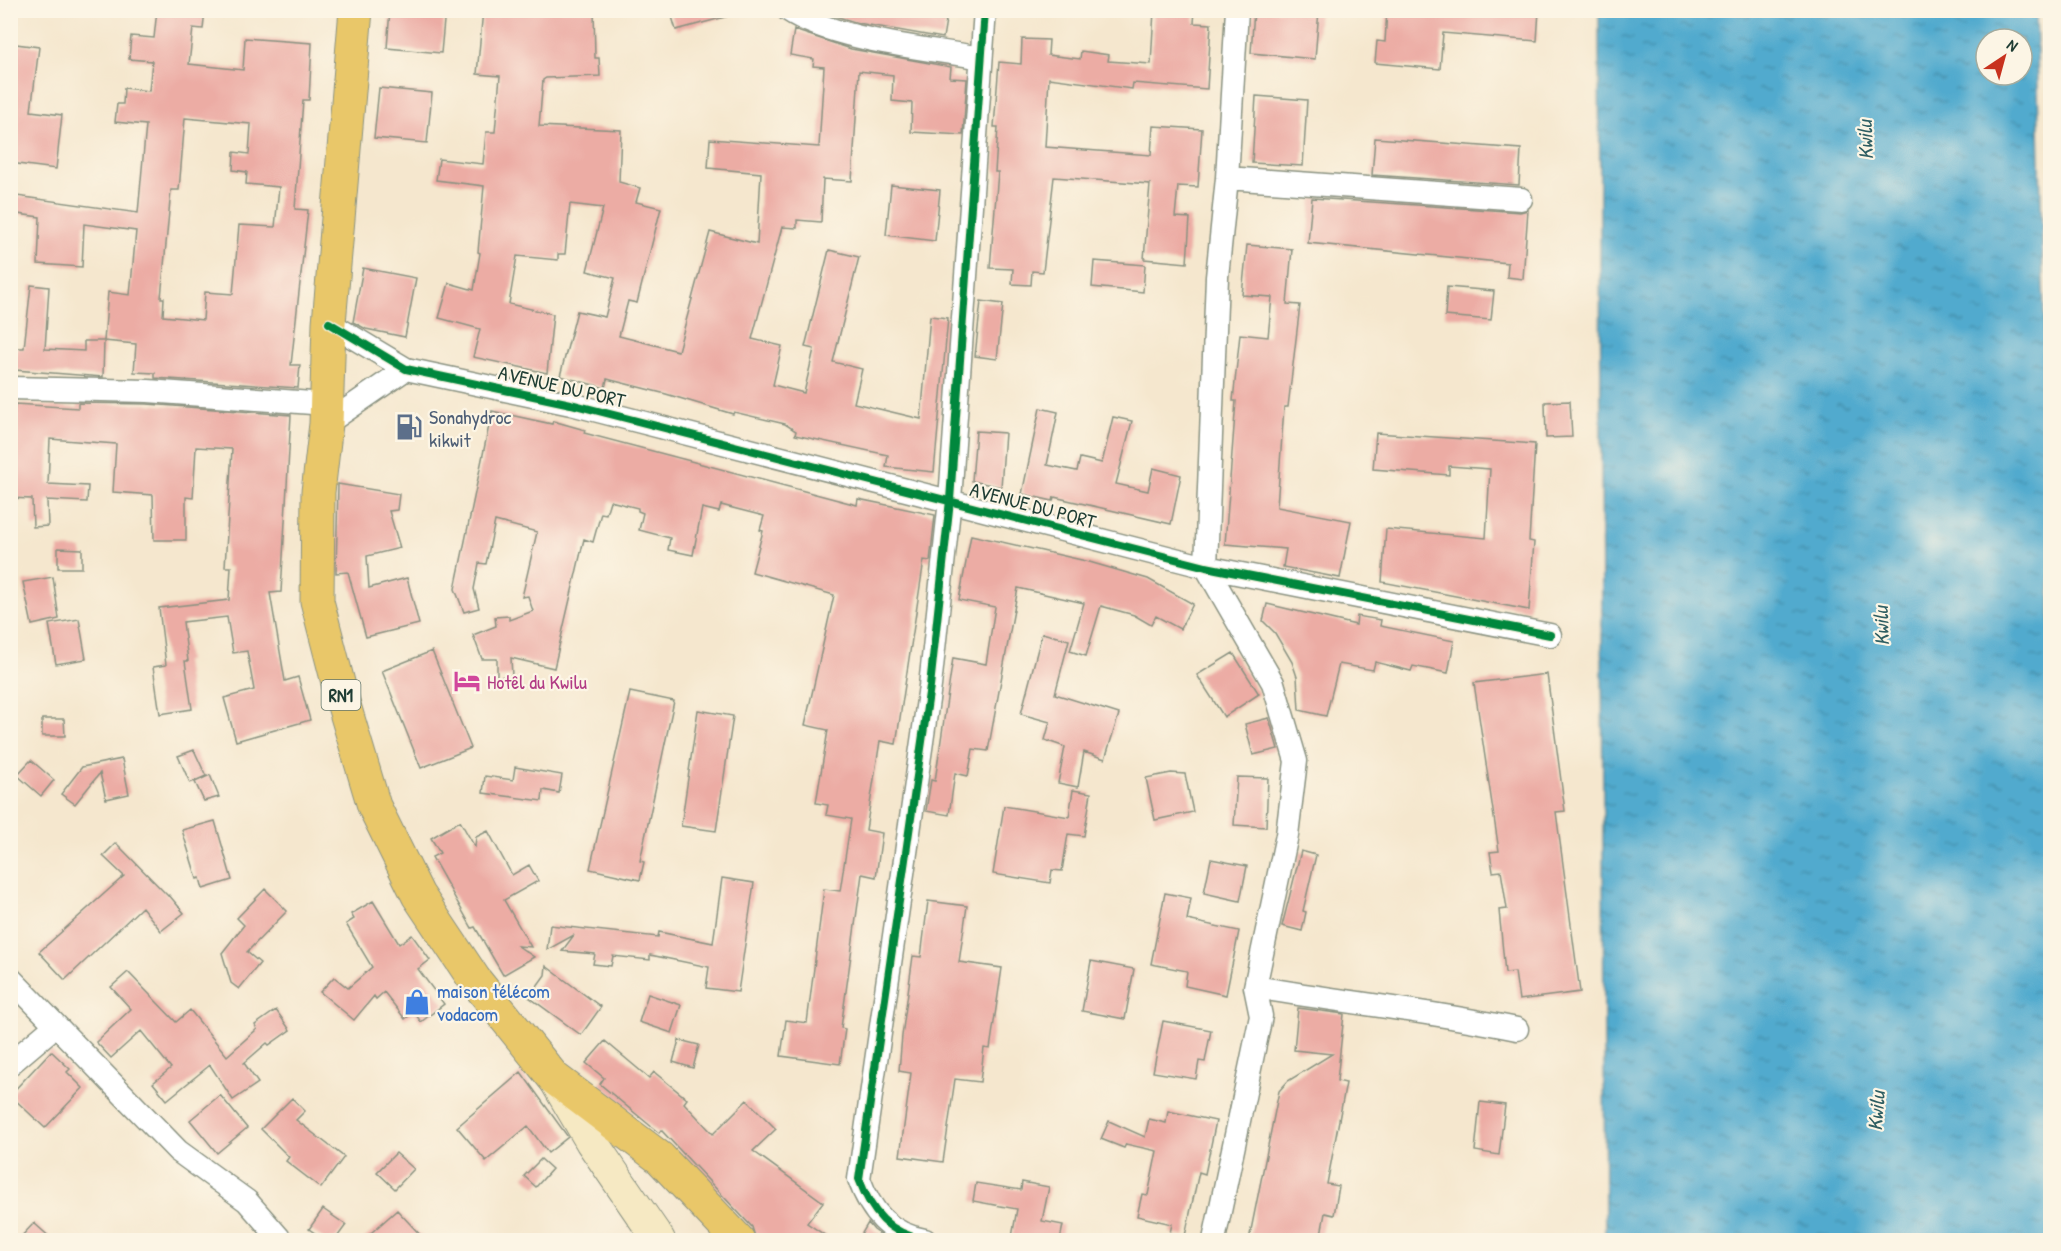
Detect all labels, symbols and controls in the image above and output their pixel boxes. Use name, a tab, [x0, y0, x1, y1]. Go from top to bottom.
north arrow	[1974, 27, 2034, 87]
text: N	[2003, 33, 2023, 57]
water label: Kwilu	[1850, 118, 1880, 160]
street label: AVENUE DU PORT	[496, 358, 629, 414]
place label: Sonahydroc kikwit	[429, 403, 512, 453]
fuel station icon: Sonahydroc kikwit	[394, 412, 424, 442]
street label: AVENUE DU PORT	[967, 475, 1100, 535]
water label: Kwilu	[1866, 604, 1896, 646]
hotel icon: Hotêl du Kwilu	[452, 666, 482, 696]
place label: Hotêl du Kwilu	[487, 668, 587, 695]
road number: RN1	[322, 680, 360, 710]
place label: maison télécom vodacom	[437, 977, 550, 1027]
shop icon: maison télécom vodacom	[402, 987, 432, 1017]
water label: Kwilu	[1860, 1089, 1892, 1132]

